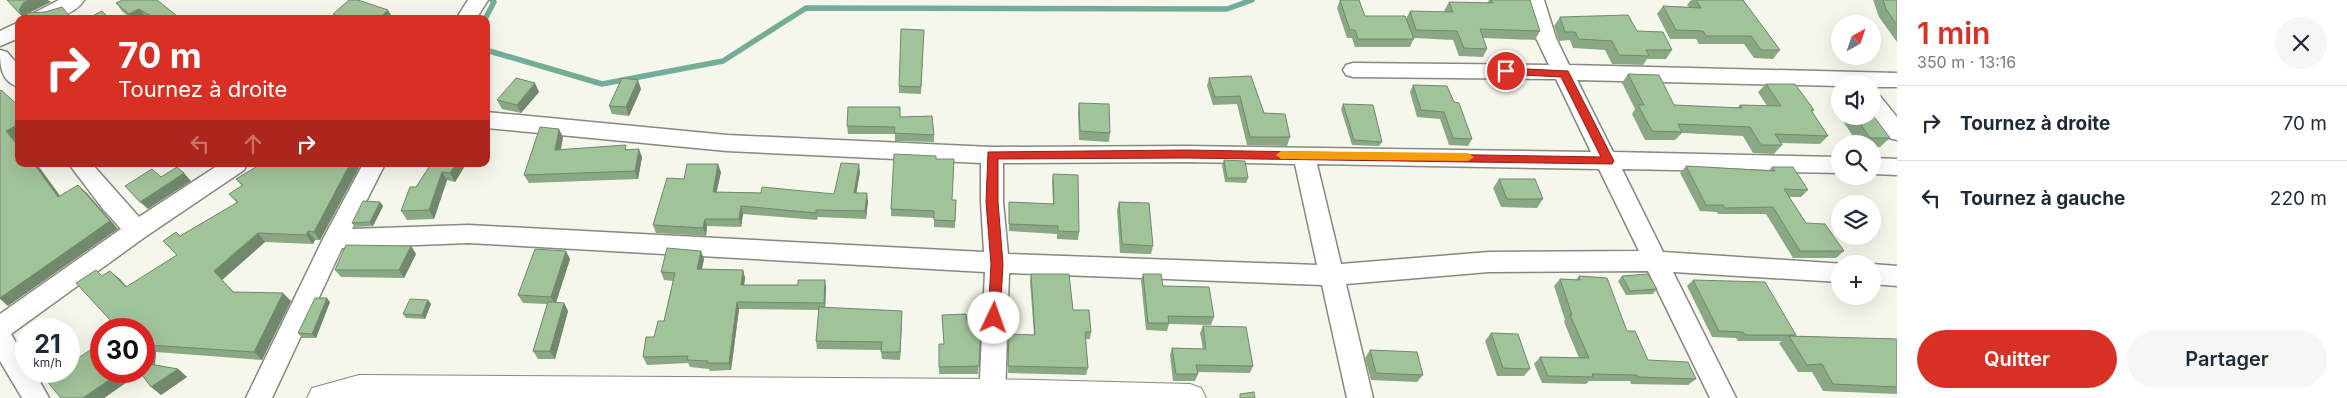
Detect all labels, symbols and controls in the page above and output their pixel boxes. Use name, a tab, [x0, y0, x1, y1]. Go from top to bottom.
north arrow	[1831, 15, 1881, 65]
map controls	[1831, 15, 1881, 305]
text: 1 min	[1917, 15, 1990, 51]
button: close	[2275, 17, 2327, 69]
text: 70 m	[118, 34, 202, 76]
icon: right	[35, 35, 100, 100]
pin	[1485, 50, 1527, 92]
text: 350 m · 13:16	[1917, 52, 2016, 72]
icon: arrive	[1492, 57, 1520, 85]
button: sound	[1831, 75, 1881, 125]
text: Tournez à droite	[118, 76, 287, 102]
icon: right	[1917, 109, 1945, 137]
text: Tournez à droite	[1960, 112, 2110, 135]
text: 70 m	[2283, 112, 2327, 135]
icon: left	[186, 130, 214, 158]
icon: ahead	[239, 130, 267, 158]
icon: right	[292, 130, 320, 158]
button: search	[1831, 135, 1881, 185]
icon: left	[1917, 184, 1945, 212]
text: Tournez à gauche	[1960, 187, 2125, 210]
text: 220 m	[2270, 187, 2327, 210]
button: layers	[1831, 195, 1881, 245]
button: +	[1831, 255, 1881, 305]
position arrow	[967, 291, 1019, 343]
speed limit sign: 30	[90, 318, 155, 383]
text: 21	[34, 329, 61, 359]
button: Quitter	[1917, 330, 2117, 388]
button: Partager	[2127, 330, 2327, 388]
text: km/h	[33, 355, 62, 370]

